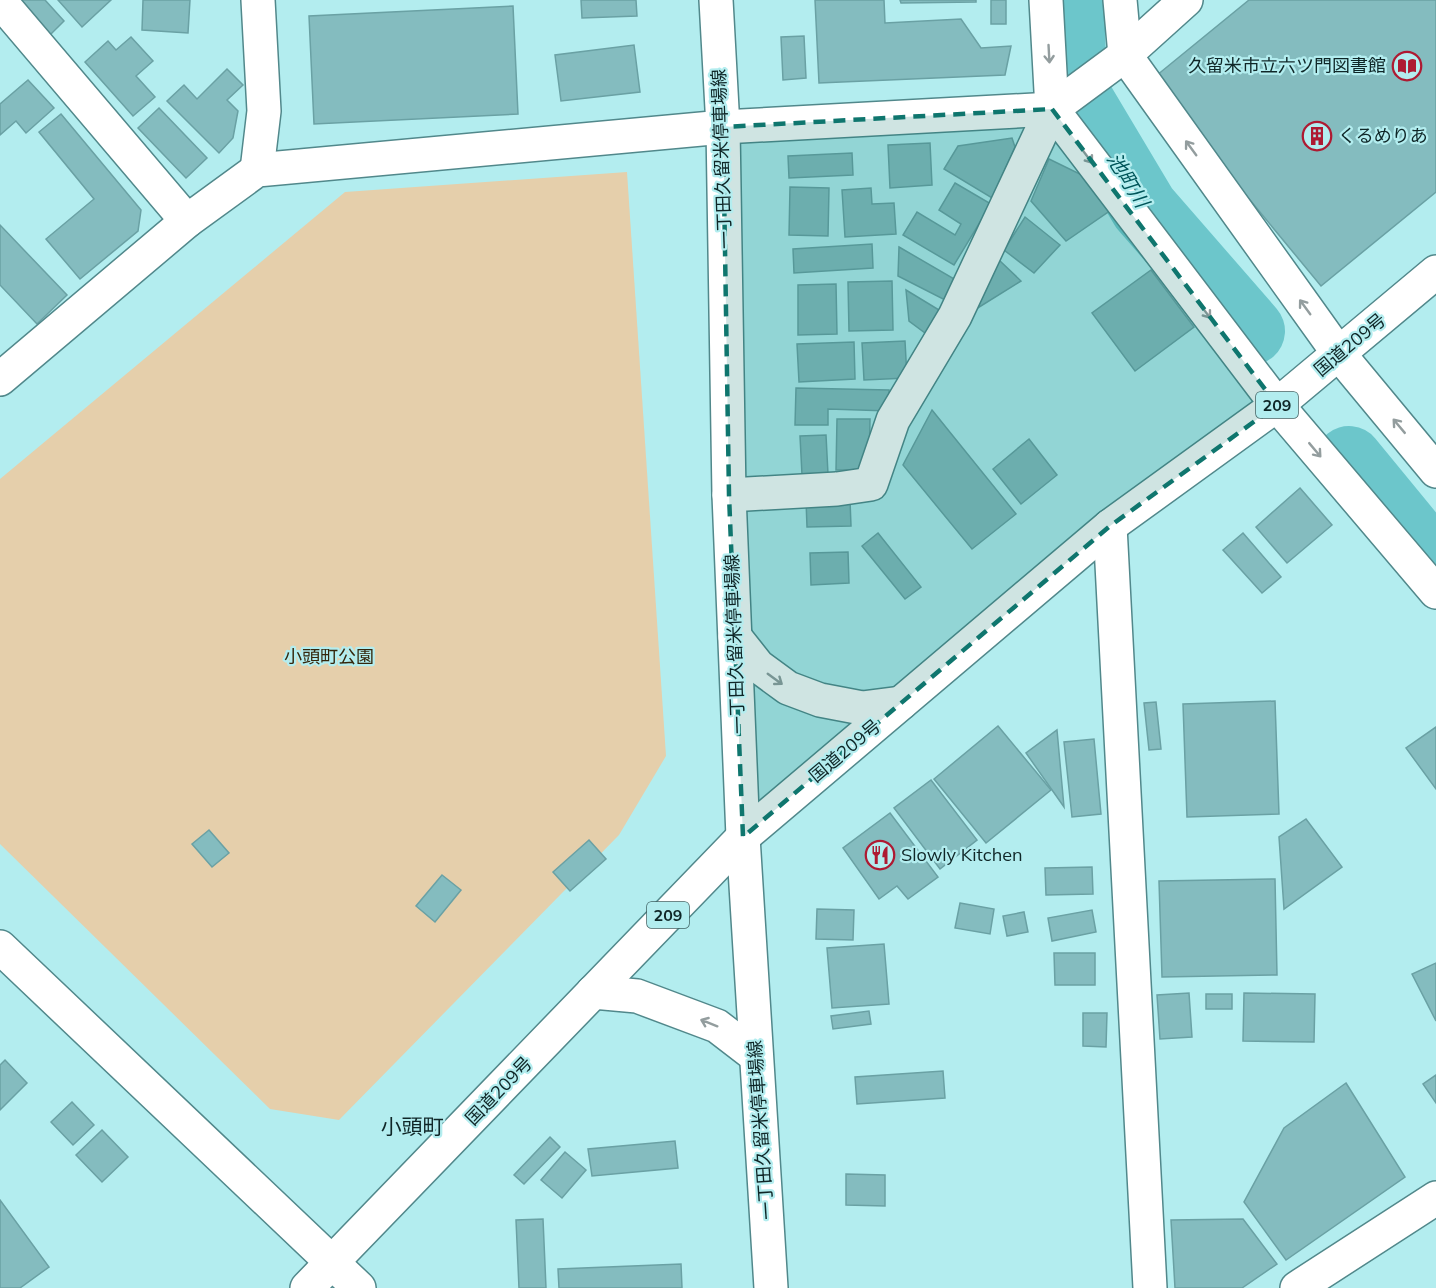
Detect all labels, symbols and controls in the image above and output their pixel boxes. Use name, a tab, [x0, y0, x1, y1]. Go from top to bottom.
one-way arrow	[1044, 44, 1055, 64]
library icon: 久留米市立六ツ門図書館	[1391, 50, 1423, 82]
place label: 久留米市立六ツ門図書館	[1188, 54, 1386, 77]
street label: 一丁田久留米停車場線	[707, 69, 736, 249]
building icon: くるめりあ	[1301, 120, 1333, 152]
place label: くるめりあ	[1338, 124, 1428, 147]
one-way arrow	[1185, 140, 1197, 157]
one-way arrow	[1081, 147, 1093, 163]
water label: 池町川	[1102, 148, 1156, 213]
one-way arrow	[1299, 299, 1311, 315]
one-way arrow	[1199, 302, 1211, 318]
street label: 国道209号	[1309, 308, 1390, 381]
road number: 209	[1256, 392, 1298, 418]
one-way arrow	[1392, 418, 1405, 434]
one-way arrow	[1308, 442, 1321, 458]
street label: 一丁田久留米停車場線	[720, 554, 749, 734]
park label: 小頭町公園	[284, 645, 374, 668]
one-way arrow	[767, 672, 783, 685]
street label: 国道209号	[804, 714, 885, 787]
restaurant icon: Slowly Kitchen	[864, 839, 896, 871]
place label: Slowly Kitchen	[901, 843, 1023, 866]
road number: 209	[647, 902, 689, 928]
one-way arrow	[700, 1017, 719, 1028]
street label: 一丁田久留米停車場線	[743, 1039, 778, 1221]
street label: 国道209号	[460, 1052, 537, 1130]
district label: 小頭町	[381, 1113, 444, 1139]

